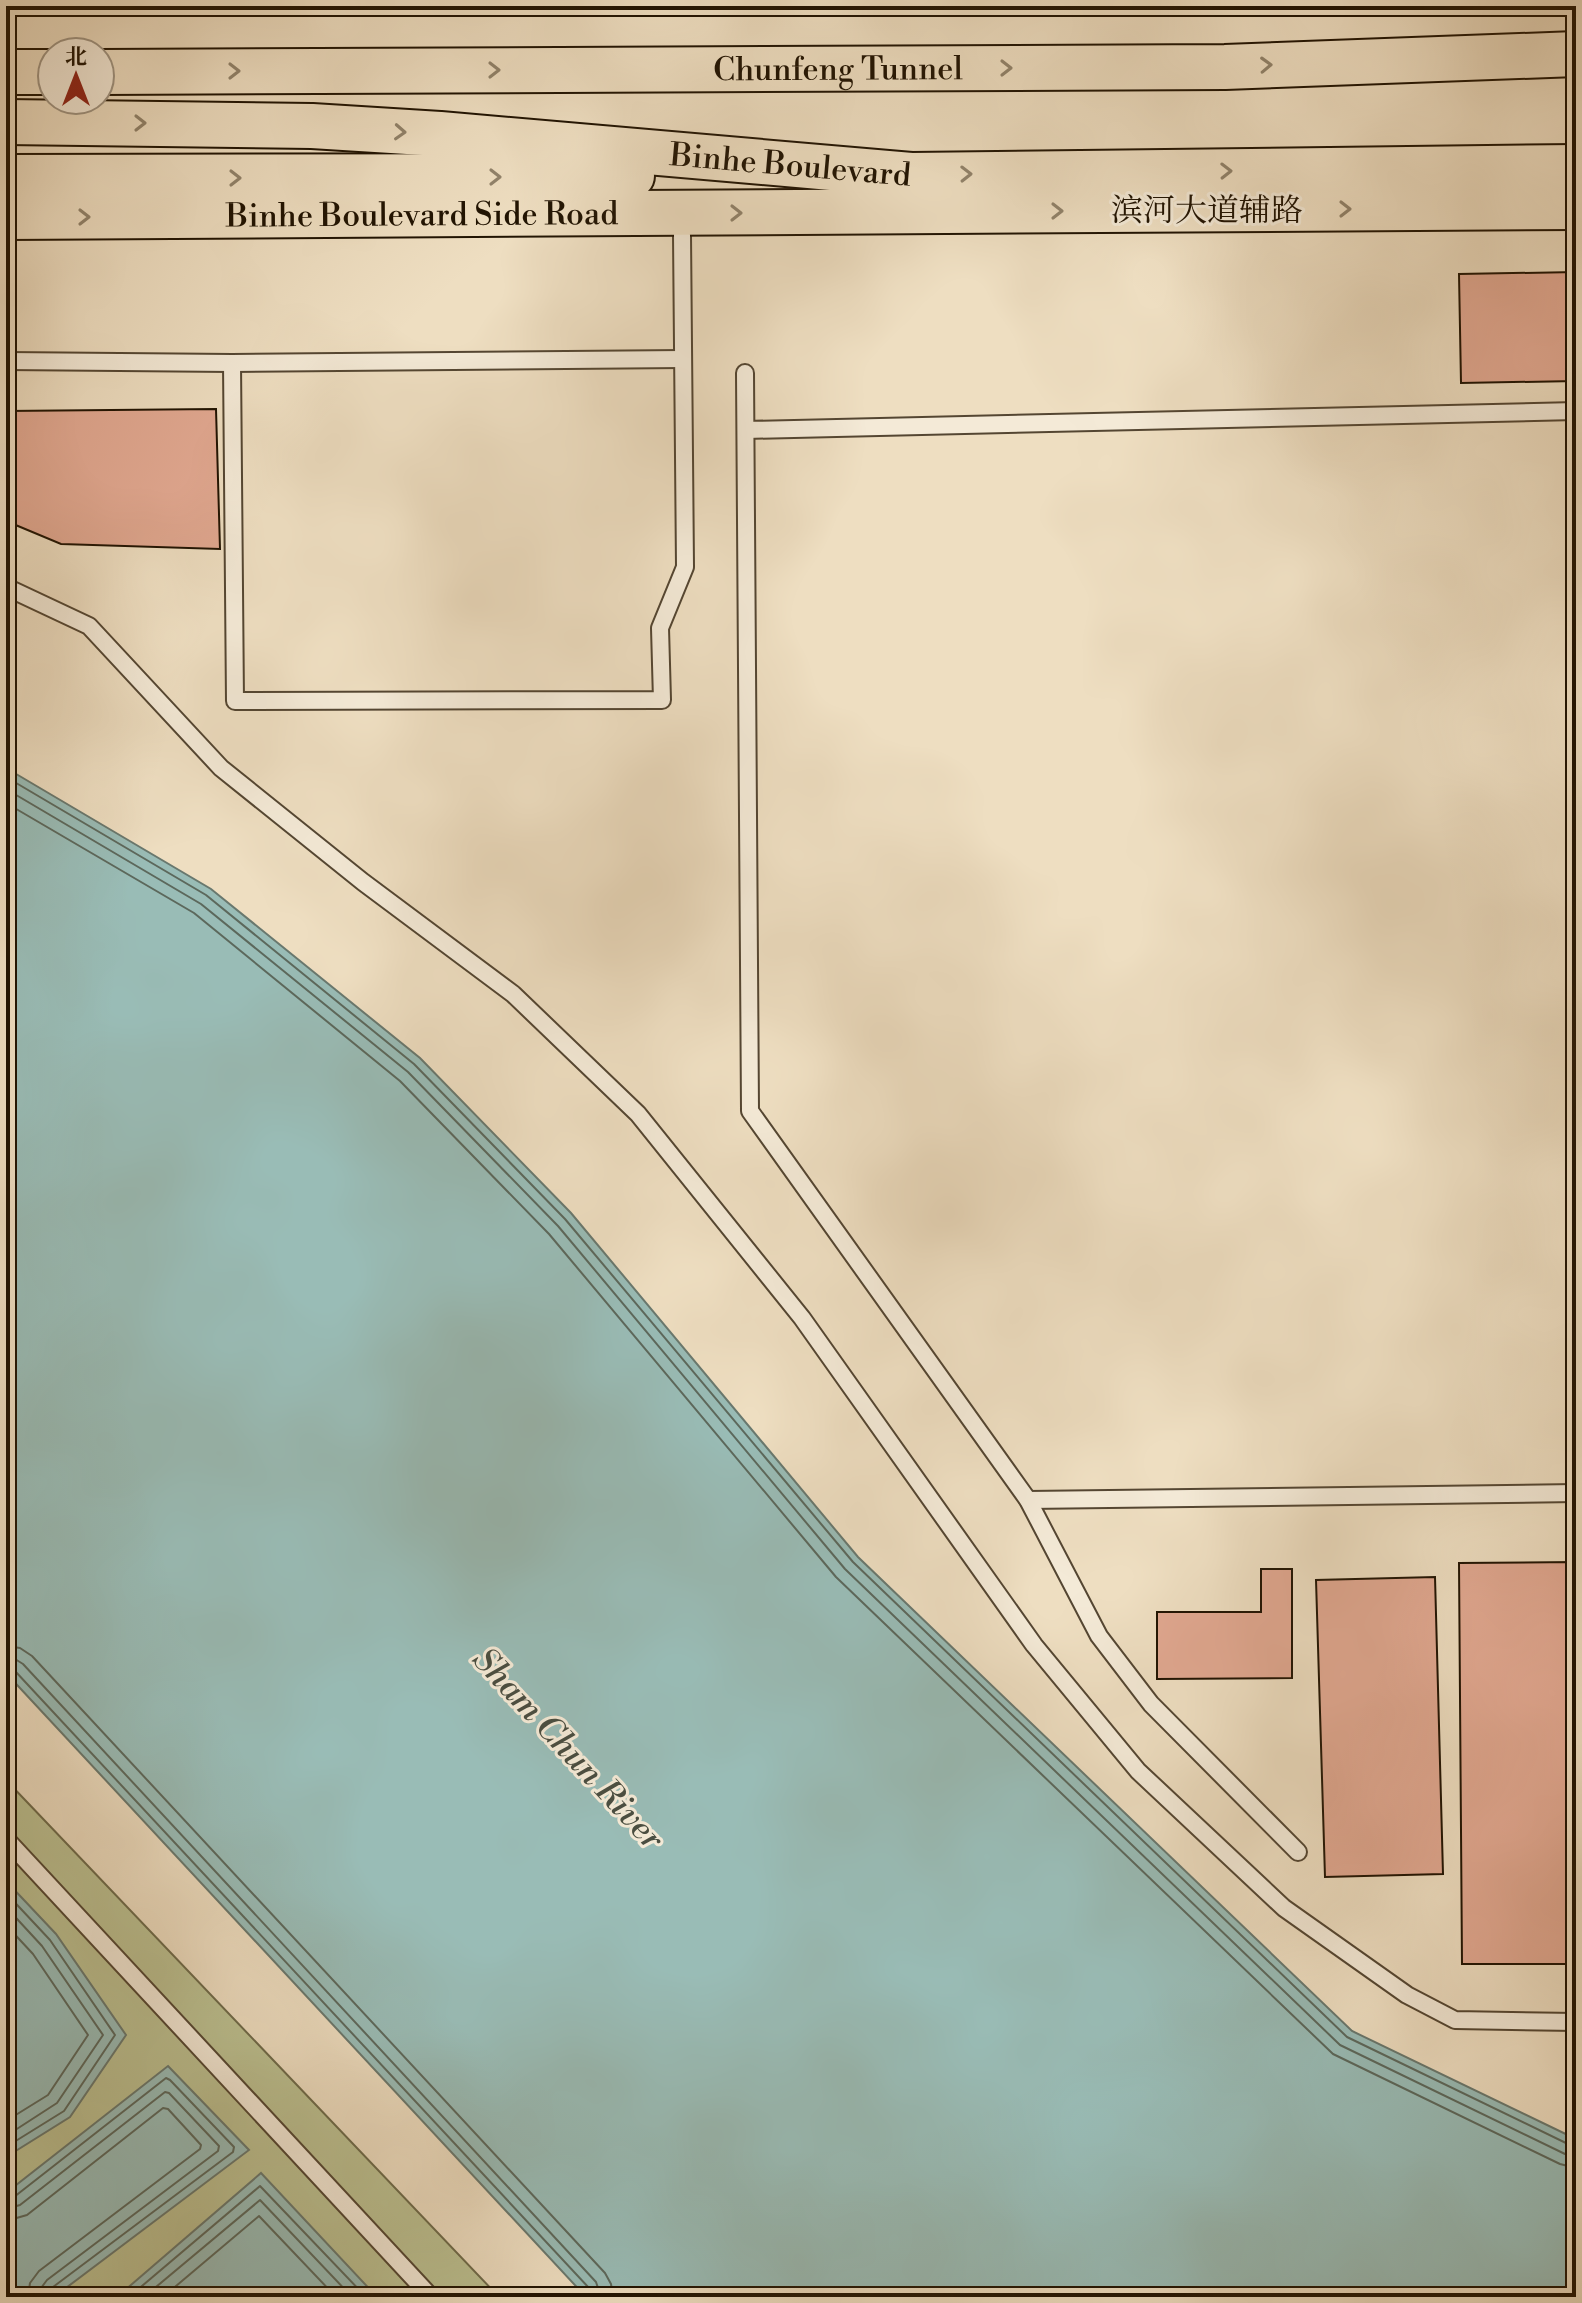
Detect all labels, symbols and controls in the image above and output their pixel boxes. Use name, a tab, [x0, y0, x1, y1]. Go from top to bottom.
north arrow	[36, 36, 116, 116]
text: 北	[65, 44, 87, 71]
street label: Chunfeng Tunnel	[713, 49, 963, 90]
one-way arrow	[1260, 57, 1273, 74]
one-way arrow	[1000, 59, 1013, 77]
one-way arrow	[488, 61, 501, 79]
one-way arrow	[228, 62, 241, 80]
one-way arrow	[134, 114, 147, 132]
one-way arrow	[394, 123, 407, 140]
street label: Binhe Boulevard	[667, 135, 913, 196]
one-way arrow	[1220, 162, 1233, 180]
one-way arrow	[960, 165, 973, 183]
one-way arrow	[489, 168, 502, 186]
one-way arrow	[229, 170, 242, 187]
street label: 滨河大道辅路	[1111, 191, 1303, 231]
street label: Binhe Boulevard Side Road	[224, 194, 618, 237]
one-way arrow	[1339, 200, 1352, 218]
one-way arrow	[1051, 202, 1064, 220]
one-way arrow	[730, 204, 743, 222]
one-way arrow	[78, 208, 91, 226]
water label: Sham Chun River	[463, 1639, 672, 1860]

